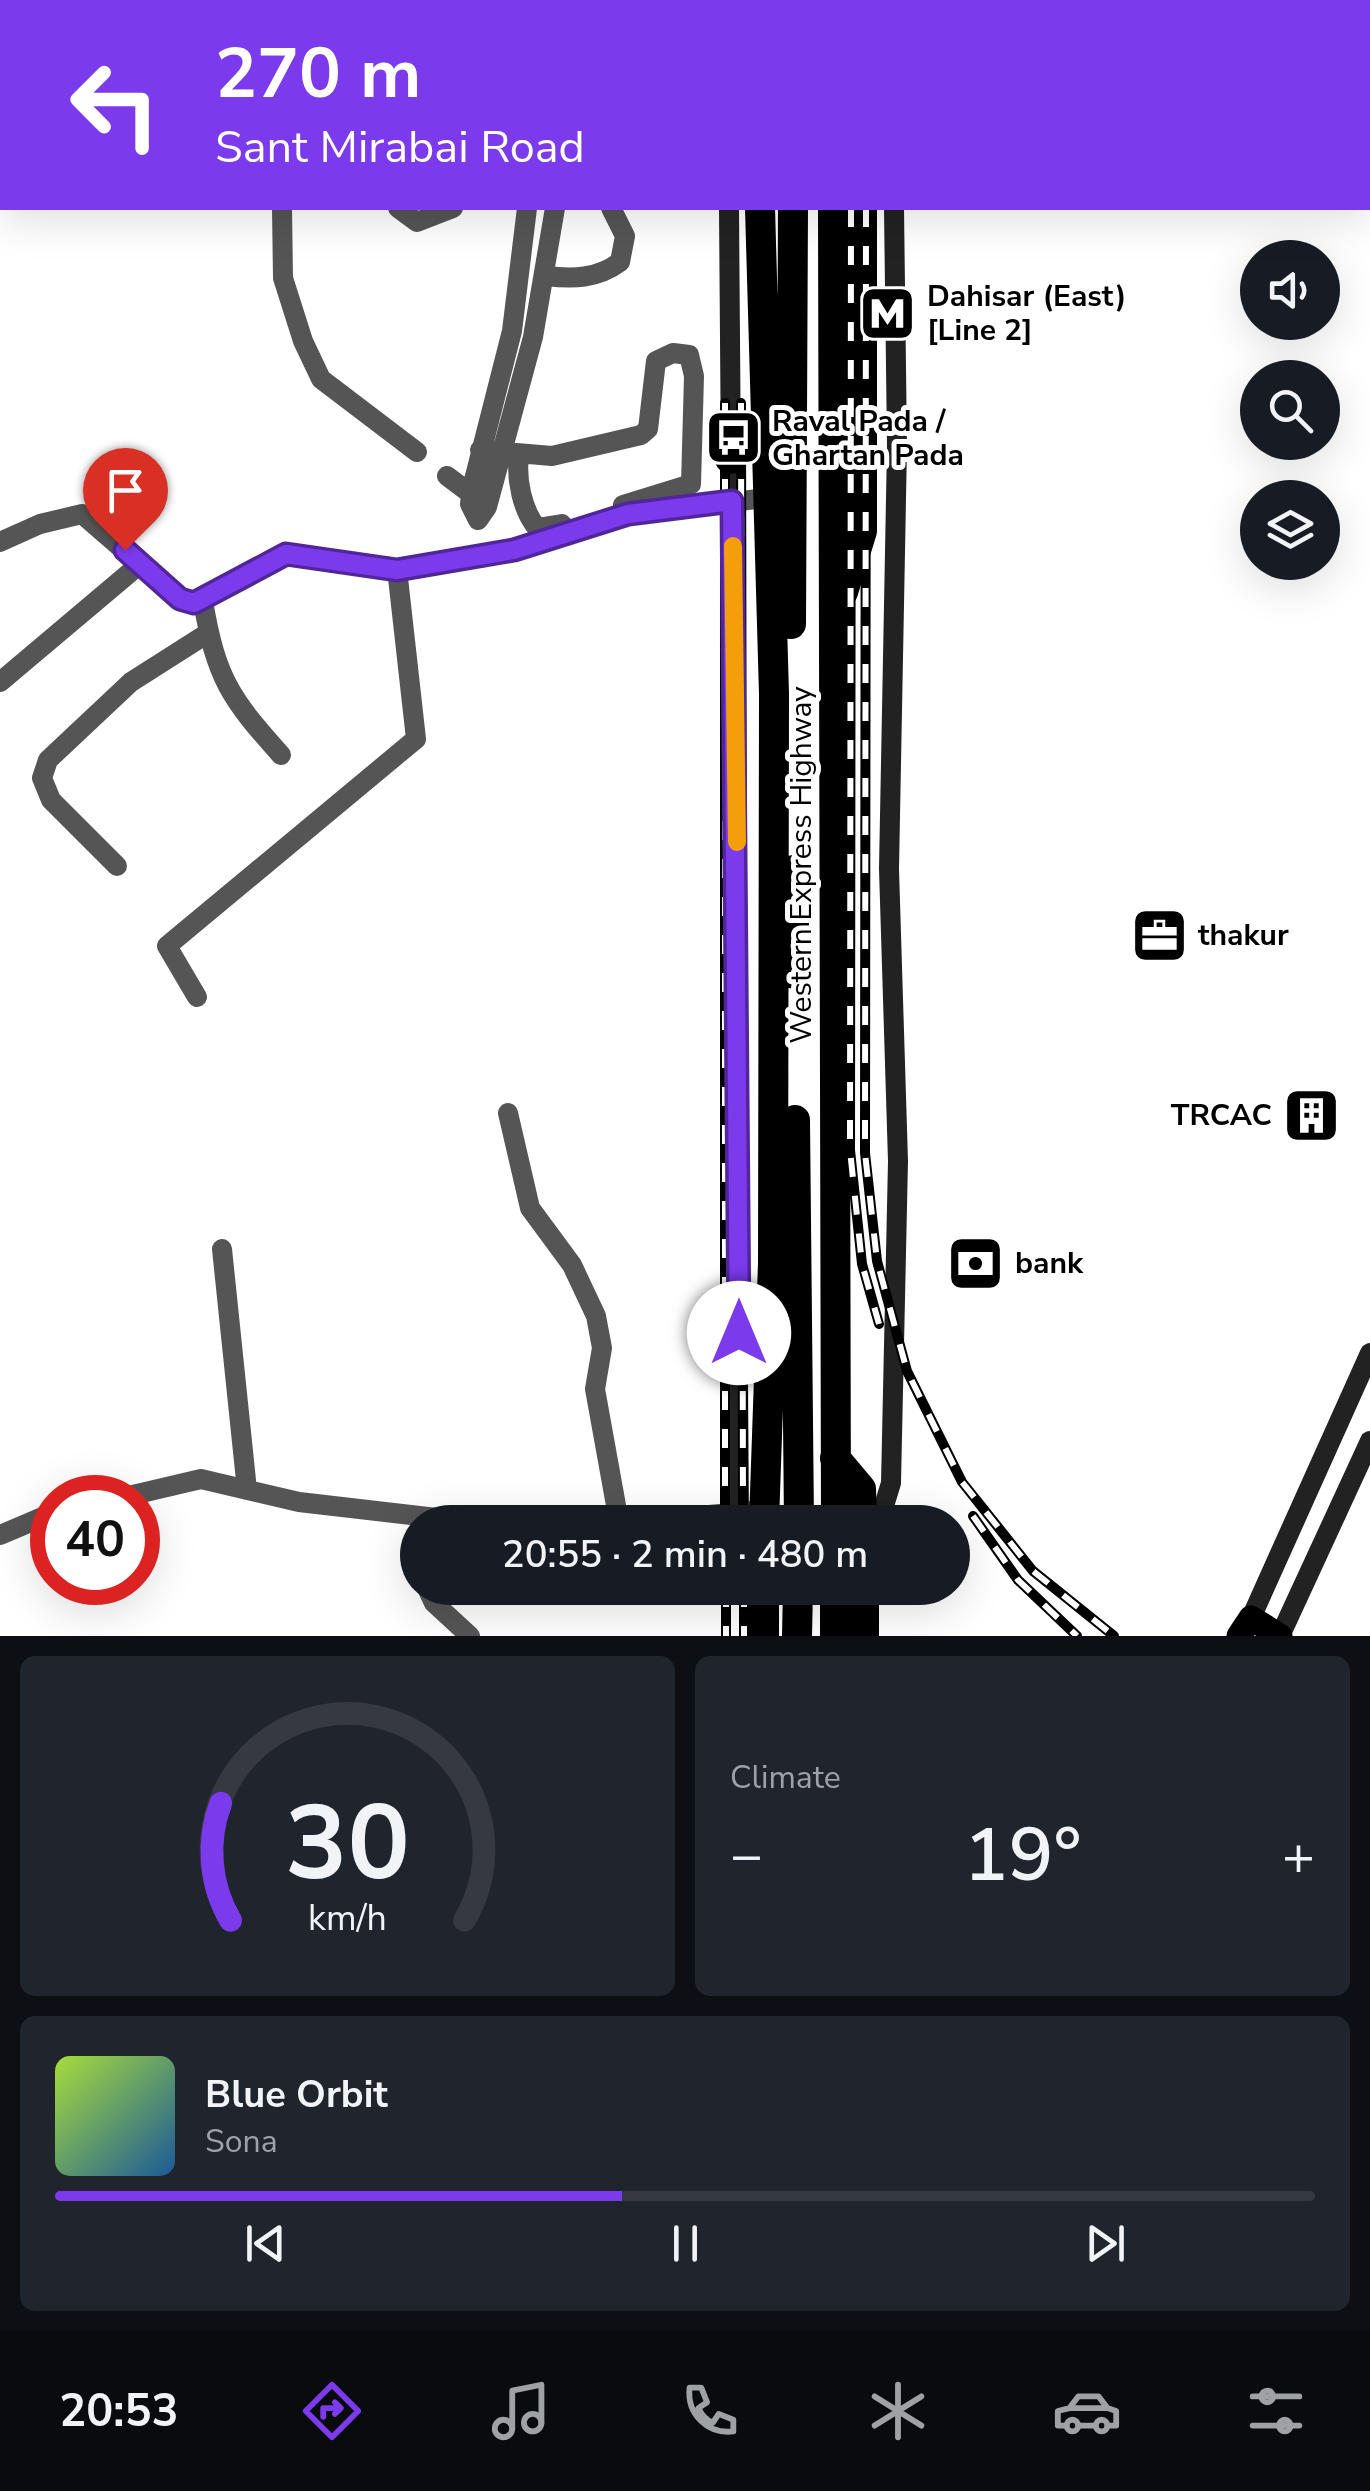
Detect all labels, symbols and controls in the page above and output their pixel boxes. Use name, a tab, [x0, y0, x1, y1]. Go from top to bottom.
text: 270 m	[215, 26, 421, 122]
icon: left	[50, 40, 180, 170]
text: Sant Mirabai Road	[215, 117, 585, 178]
map controls	[1240, 240, 1340, 580]
button: sound	[1240, 240, 1340, 340]
place label: Dahisar (East) [Line 2]	[927, 276, 1126, 351]
metro station icon: Dahisar (East) [Line 2]	[858, 283, 918, 343]
button: search	[1240, 360, 1340, 460]
place label: Raval Pada / Ghartan Pada	[772, 401, 964, 476]
bus stop icon: Raval Pada / Ghartan Pada	[703, 408, 763, 468]
pin	[83, 448, 168, 551]
icon: arrive	[98, 463, 153, 518]
button: layers	[1240, 480, 1340, 580]
street label: Western Express Highway	[781, 686, 822, 1044]
office icon: thakur	[1129, 905, 1189, 965]
place label: thakur	[1198, 915, 1289, 956]
building icon: TRCAC	[1281, 1085, 1341, 1145]
place label: TRCAC	[1171, 1095, 1272, 1136]
bank icon: bank	[946, 1233, 1006, 1293]
place label: bank	[1015, 1243, 1084, 1284]
position arrow	[687, 1281, 791, 1385]
speed limit sign: 40	[30, 1475, 160, 1605]
text: 20:55 · 2 min · 480 m	[502, 1529, 868, 1580]
text: Climate	[730, 1756, 841, 1799]
text: 30	[285, 1773, 410, 1915]
text: 19°	[963, 1804, 1082, 1906]
text: −	[730, 1818, 763, 1893]
text: +	[1282, 1818, 1315, 1893]
text: km/h	[308, 1894, 387, 1943]
text: Blue Orbit	[205, 2069, 388, 2120]
text: Sona	[205, 2120, 278, 2163]
icon: previous	[238, 2216, 293, 2271]
icon: pause	[658, 2216, 713, 2271]
icon: next	[1078, 2216, 1133, 2271]
icon: directions	[297, 2376, 367, 2446]
icon: music	[486, 2376, 556, 2446]
icon: phone	[675, 2376, 745, 2446]
icon: climate	[863, 2376, 933, 2446]
icon: car	[1052, 2376, 1122, 2446]
icon: filters	[1241, 2376, 1311, 2446]
text: 20:53	[59, 2381, 179, 2442]

